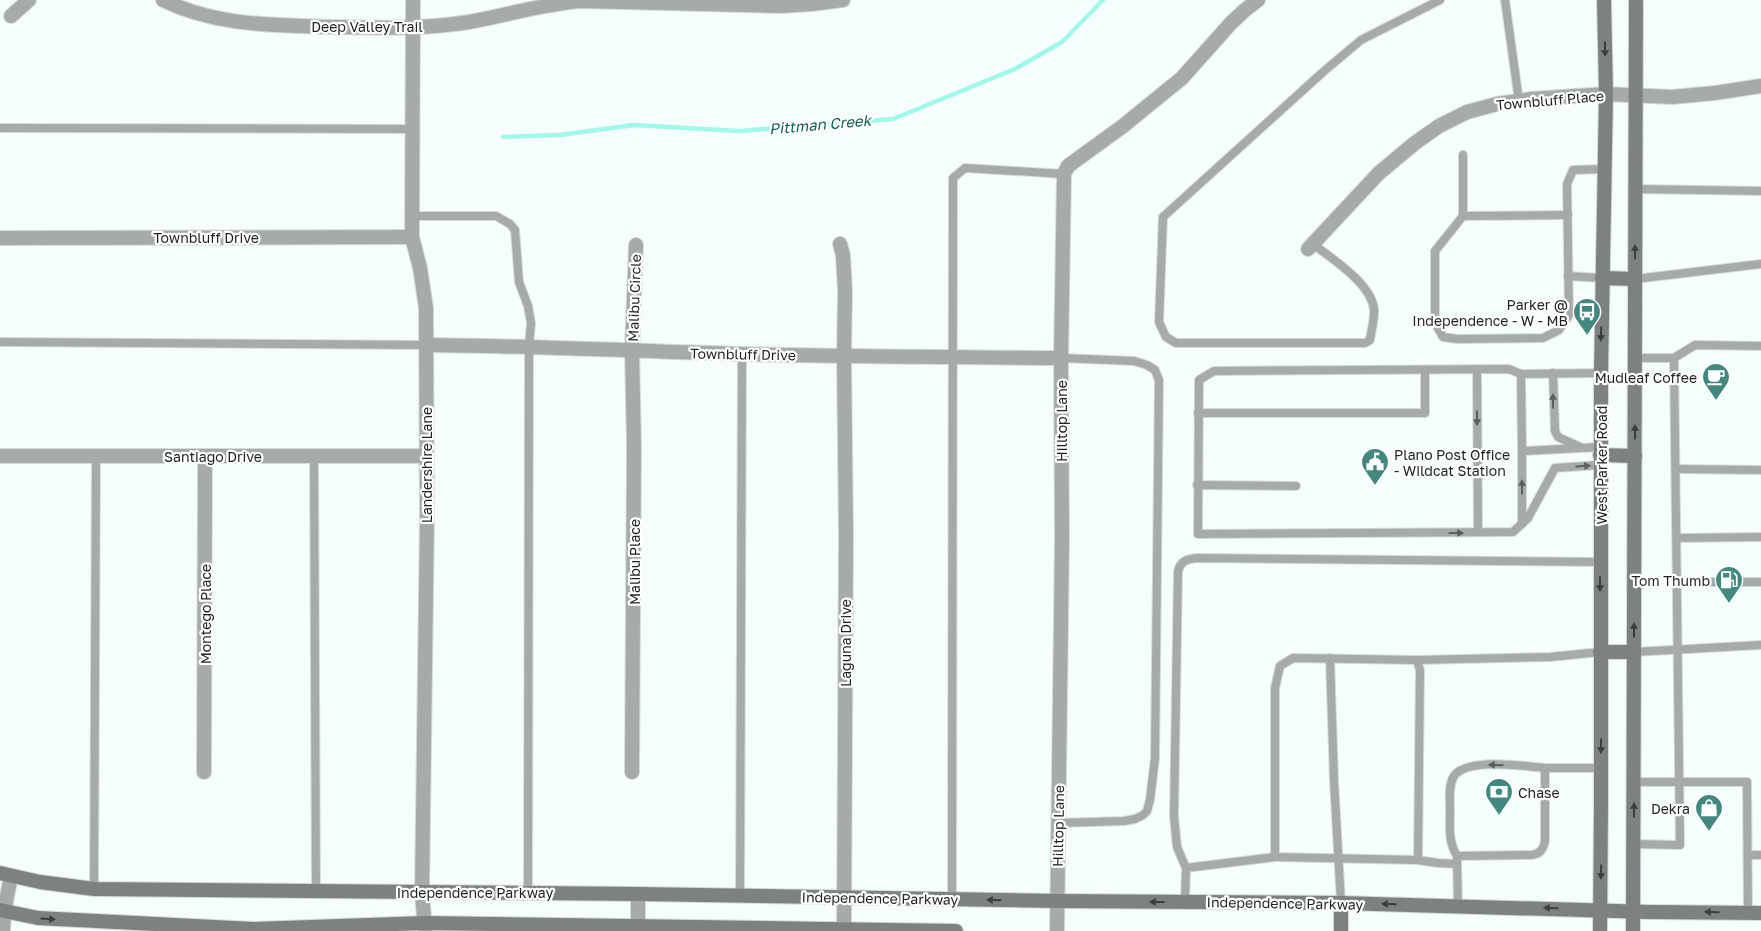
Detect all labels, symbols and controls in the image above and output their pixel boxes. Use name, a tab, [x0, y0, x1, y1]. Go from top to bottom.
street label: Deep Valley Trail	[311, 18, 423, 35]
one-way arrow	[1601, 41, 1609, 57]
street label: Townbluff Place	[1495, 87, 1605, 113]
water label: Pittman Creek	[768, 110, 873, 137]
street label: Townbluff Drive	[153, 229, 259, 246]
one-way arrow	[1631, 244, 1639, 260]
street label: Malibu Circle	[624, 254, 644, 342]
place label: Parker @ Independence - W - MB	[1412, 296, 1568, 329]
bus stop icon: Parker @ Independence - W - MB	[1572, 297, 1602, 336]
one-way arrow	[1597, 326, 1605, 342]
street label: Townbluff Drive	[690, 345, 796, 363]
cafe icon: Mudleaf Coffee	[1701, 362, 1731, 401]
place label: Mudleaf Coffee	[1595, 369, 1697, 386]
street label: Hilltop Lane	[1053, 380, 1070, 462]
one-way arrow	[1549, 393, 1557, 409]
street label: West Parker Road	[1593, 406, 1610, 524]
street label: Landershire Lane	[418, 407, 435, 523]
one-way arrow	[1473, 410, 1481, 426]
one-way arrow	[1631, 424, 1639, 440]
place label: Plano Post Office - Wildcat Station	[1394, 446, 1510, 479]
public building icon: Plano Post Office - Wildcat Station	[1360, 447, 1390, 486]
street label: Santiago Drive	[164, 448, 262, 465]
one-way arrow	[1575, 462, 1591, 470]
one-way arrow	[1518, 479, 1526, 495]
street label: Malibu Place	[626, 519, 643, 605]
one-way arrow	[1449, 529, 1465, 537]
street label: Montego Place	[197, 564, 214, 664]
fuel station icon: Tom Thumb	[1714, 565, 1744, 604]
place label: Tom Thumb	[1632, 572, 1710, 589]
one-way arrow	[1596, 576, 1604, 592]
street label: Laguna Drive	[837, 599, 854, 687]
one-way arrow	[1630, 621, 1638, 637]
one-way arrow	[1597, 738, 1605, 754]
one-way arrow	[1488, 761, 1504, 769]
bank icon: Chase	[1484, 777, 1514, 816]
place label: Chase	[1518, 784, 1560, 801]
street label: Hilltop Lane	[1049, 785, 1067, 867]
shop icon: Dekra	[1694, 793, 1724, 832]
place label: Dekra	[1651, 800, 1690, 817]
one-way arrow	[1630, 801, 1638, 817]
one-way arrow	[1597, 864, 1605, 880]
street label: Independence Parkway	[397, 884, 553, 901]
street label: Independence Parkway	[802, 888, 959, 908]
street label: Independence Parkway	[1207, 893, 1364, 913]
one-way arrow	[986, 896, 1002, 904]
one-way arrow	[1148, 898, 1164, 906]
one-way arrow	[1381, 900, 1397, 908]
one-way arrow	[1543, 904, 1559, 912]
one-way arrow	[1704, 908, 1720, 916]
one-way arrow	[40, 915, 56, 923]

